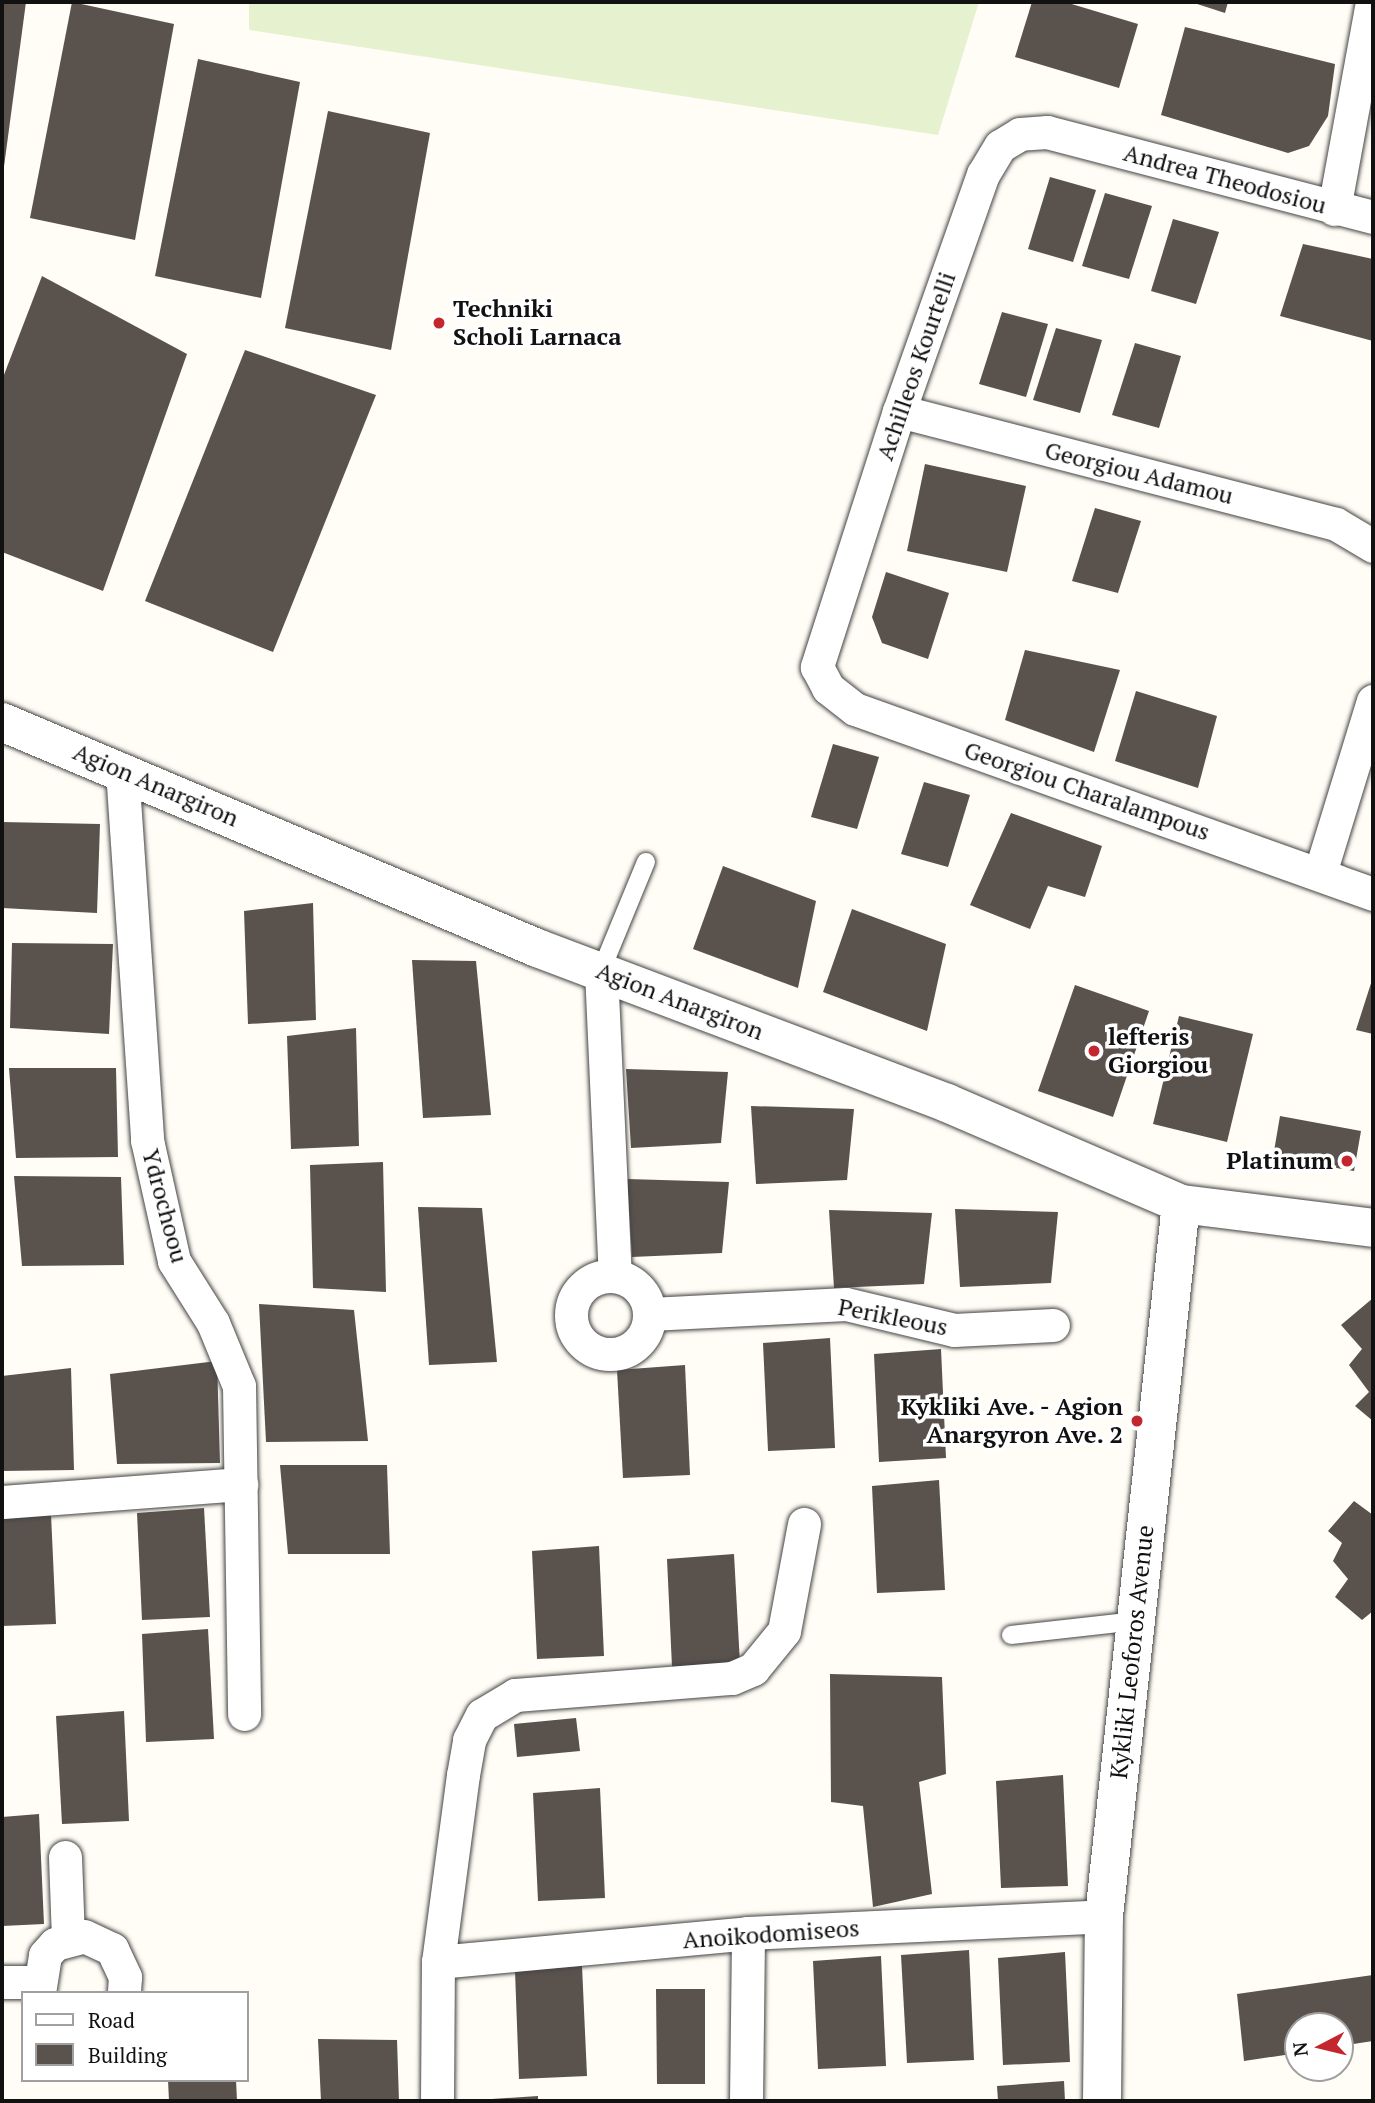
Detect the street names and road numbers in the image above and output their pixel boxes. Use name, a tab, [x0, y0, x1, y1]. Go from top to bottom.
street label: Andrea Theodosiou	[1120, 138, 1330, 220]
street label: Achilleos Kourtelli	[870, 268, 962, 464]
street label: Georgiou Adamou	[1042, 436, 1236, 510]
street label: Georgiou Charalampous	[960, 735, 1214, 847]
street label: Agion Anargiron	[69, 737, 243, 833]
street label: Agion Anargiron	[592, 956, 768, 1046]
street label: Ydrochoou	[136, 1146, 194, 1266]
street label: Perikleous	[836, 1292, 950, 1342]
street label: Kykliki Leoforos Avenue	[1104, 1523, 1160, 1781]
street label: Anoikodomiseos	[682, 1913, 860, 1955]

